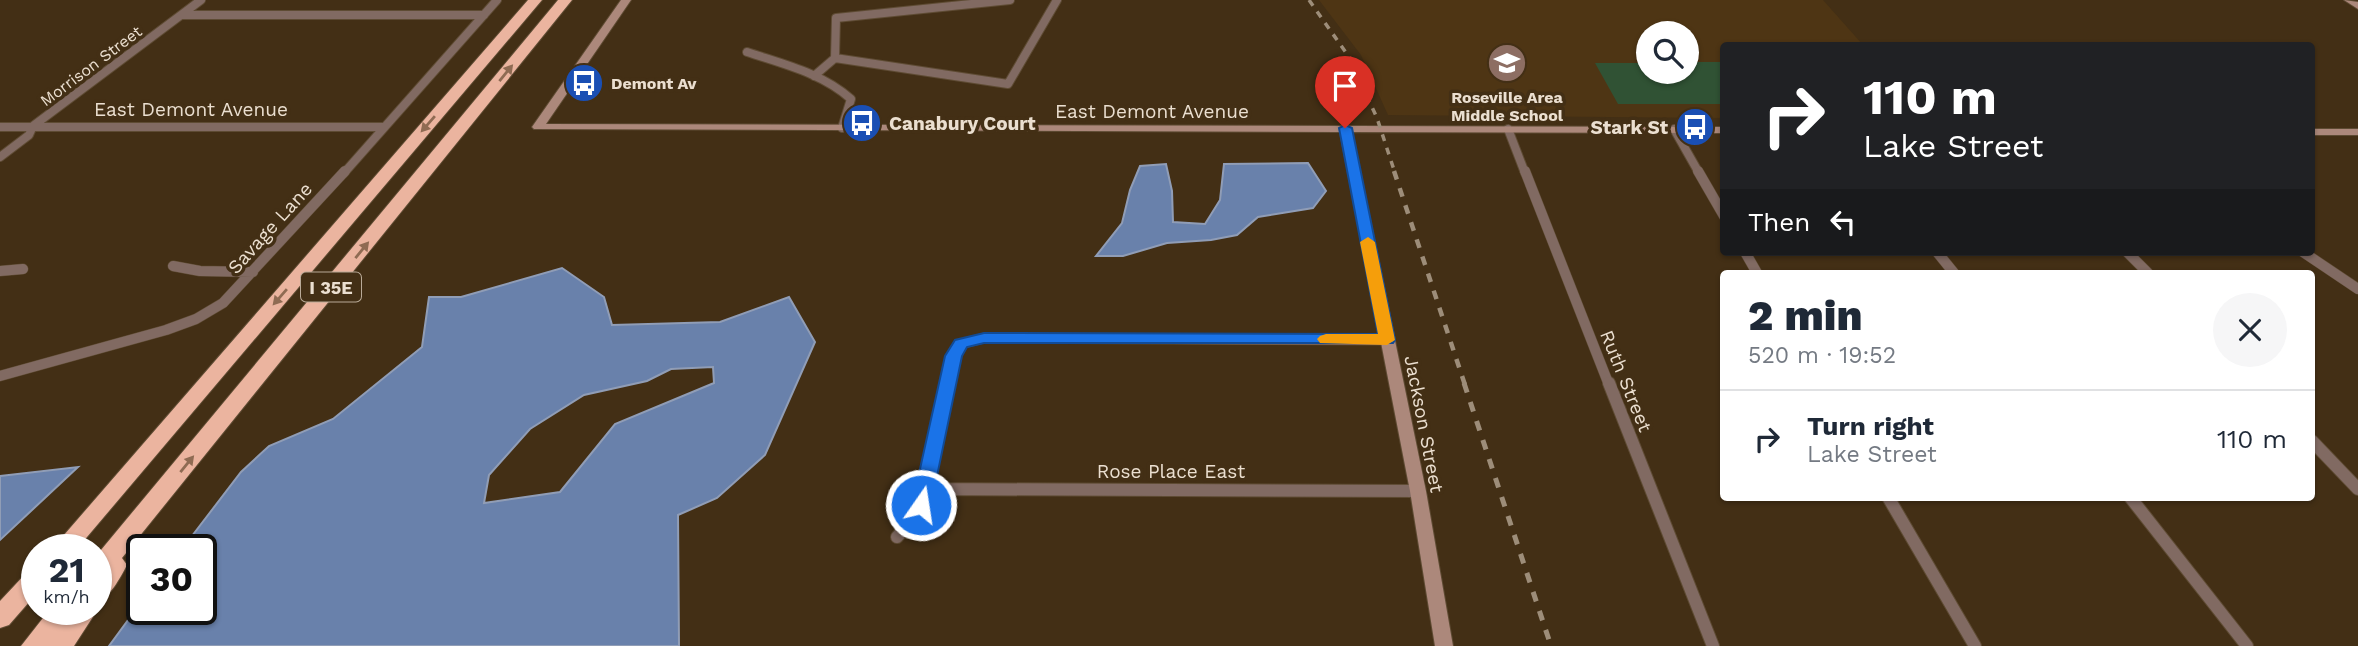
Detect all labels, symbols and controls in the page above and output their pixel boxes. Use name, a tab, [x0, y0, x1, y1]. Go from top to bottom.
map controls	[1636, 21, 1699, 84]
button: search	[1636, 21, 1699, 84]
street label: Morrison Street	[37, 22, 146, 110]
school or university icon: Roseville Area Middle School	[1486, 42, 1528, 84]
pin	[1315, 56, 1375, 128]
bus stop icon: Demont Av	[563, 62, 605, 104]
one-way arrow	[498, 65, 513, 83]
icon: arrive	[1326, 67, 1364, 105]
text: 110 m	[1863, 68, 1997, 126]
icon: right	[1748, 70, 1839, 161]
place label: Demont Av	[611, 74, 697, 93]
place label: Roseville Area Middle School	[1451, 88, 1564, 125]
street label: East Demont Avenue	[94, 98, 288, 121]
street label: East Demont Avenue	[1055, 100, 1249, 123]
bus stop icon: Canabury Court	[841, 102, 883, 144]
bus stop icon: Stark St	[1674, 106, 1716, 148]
place label: Canabury Court	[889, 112, 1036, 135]
one-way arrow	[420, 115, 436, 133]
place label: Stark St	[1591, 116, 1669, 139]
text: Lake Street	[1863, 127, 2044, 165]
street label: Savage Lane	[223, 177, 317, 279]
icon: left	[1824, 203, 1862, 241]
text: Then	[1748, 207, 1810, 237]
one-way arrow	[354, 241, 369, 258]
road number: I 35E	[301, 272, 361, 302]
one-way arrow	[273, 288, 288, 305]
text: 2 min	[1748, 291, 1862, 340]
button: close	[2213, 293, 2287, 367]
street label: Ruth Street	[1595, 327, 1657, 435]
text: 520 m · 19:52	[1748, 342, 1896, 369]
street label: Jackson Street	[1399, 353, 1449, 495]
text: Turn right	[1807, 411, 1934, 441]
icon: right	[1748, 420, 1786, 458]
text: 110 m	[2217, 424, 2287, 454]
text: Lake Street	[1807, 441, 1937, 468]
one-way arrow	[180, 455, 195, 473]
street label: Rose Place East	[1097, 460, 1245, 483]
position arrow	[884, 468, 958, 542]
speed limit sign: 30	[126, 534, 217, 625]
text: 21	[49, 549, 84, 591]
text: km/h	[43, 586, 90, 607]

